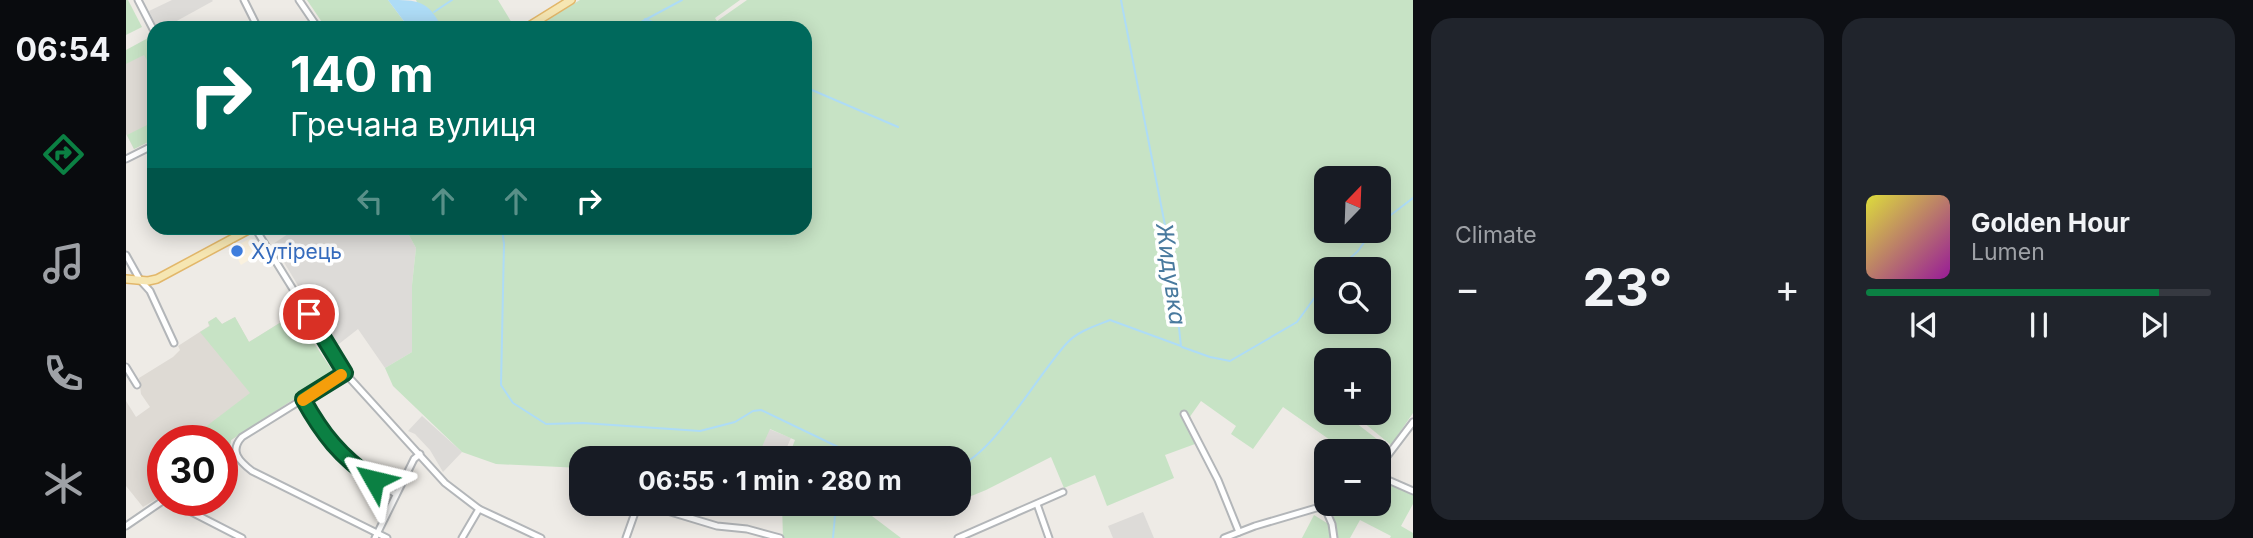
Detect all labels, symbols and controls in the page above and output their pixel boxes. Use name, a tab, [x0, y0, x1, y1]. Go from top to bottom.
text: 06:54	[15, 30, 111, 69]
text: 140 m	[290, 45, 434, 104]
icon: right	[175, 49, 266, 140]
text: Гречана вулиця	[290, 105, 536, 144]
icon: directions	[39, 130, 88, 179]
north arrow	[1314, 166, 1391, 243]
map controls	[1314, 166, 1391, 516]
icon: left	[351, 182, 389, 220]
icon: ahead	[424, 182, 462, 220]
icon: ahead	[497, 182, 535, 220]
icon: right	[570, 182, 608, 220]
text: Golden Hour	[1971, 207, 2130, 238]
water label: Жидувка	[1150, 220, 1192, 327]
text: Climate	[1455, 221, 1537, 249]
text: Lumen	[1971, 238, 2045, 266]
icon: music	[39, 239, 88, 288]
place label: Хутірець	[251, 239, 342, 264]
marker: Хутірець	[229, 243, 245, 259]
text: 23°	[1583, 256, 1672, 319]
button: search	[1314, 257, 1391, 334]
text: −	[1455, 265, 1480, 311]
text: +	[1775, 265, 1800, 311]
pin	[279, 284, 339, 344]
icon: arrive	[290, 295, 328, 333]
icon: previous	[1905, 306, 1943, 344]
icon: pause	[2020, 306, 2058, 344]
icon: next	[2135, 306, 2173, 344]
button: +	[1314, 348, 1391, 425]
icon: phone	[39, 349, 88, 398]
speed limit sign: 30	[147, 425, 238, 516]
button: −	[1314, 439, 1391, 516]
position arrow	[337, 443, 411, 517]
icon: climate	[39, 459, 88, 508]
text: 06:55 · 1 min · 280 m	[638, 465, 902, 496]

